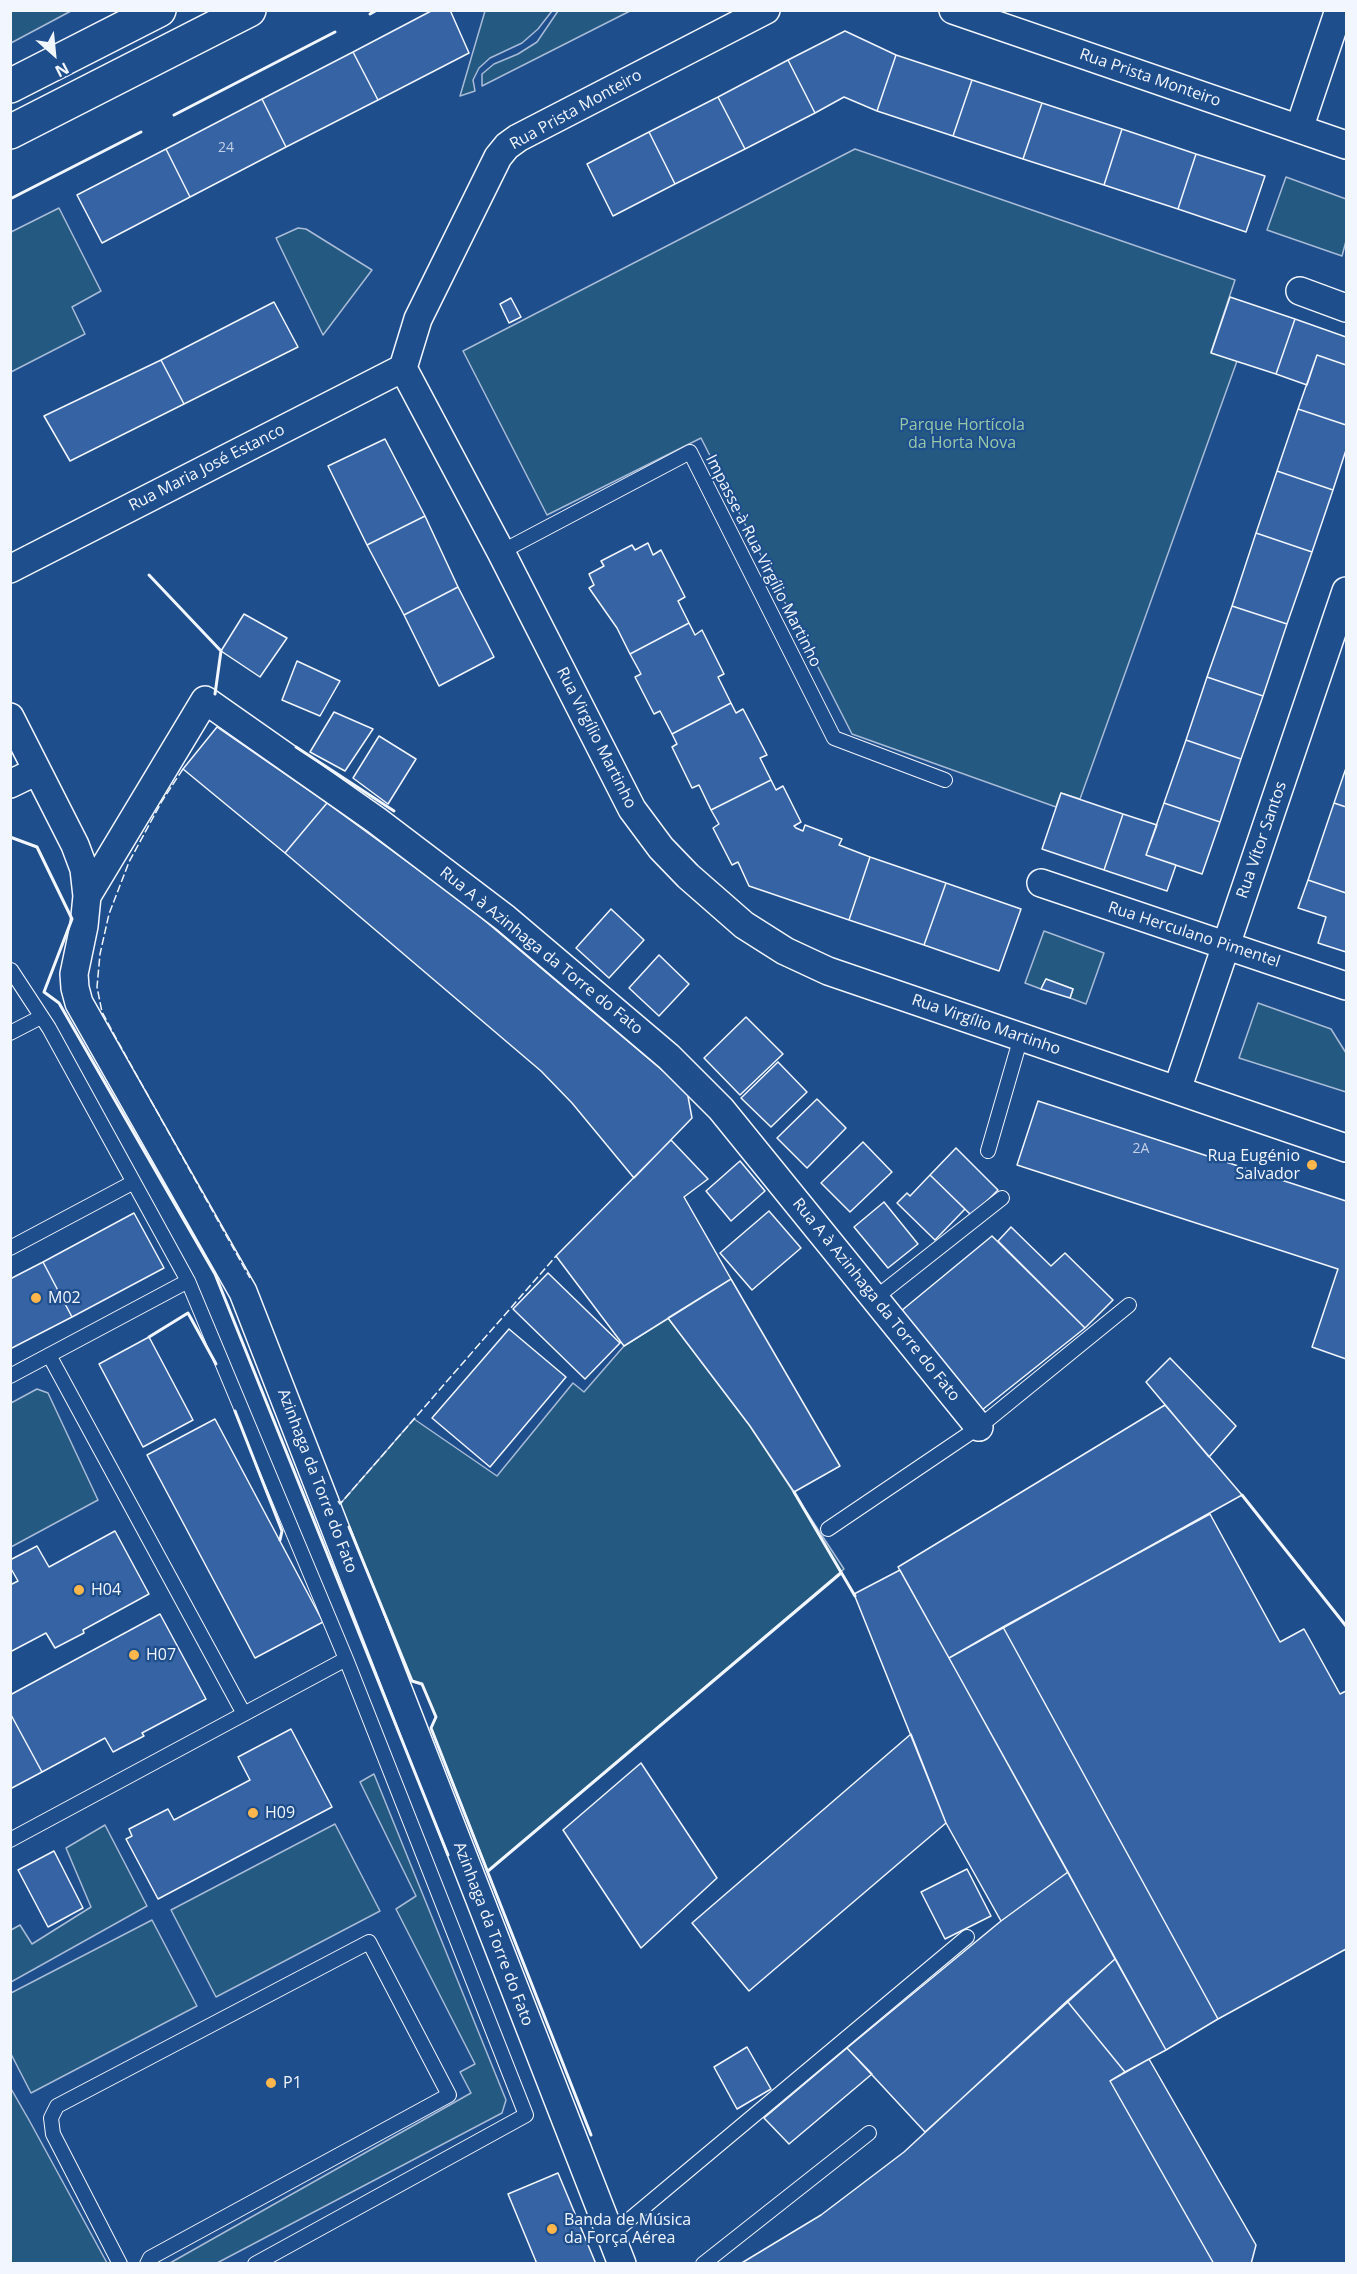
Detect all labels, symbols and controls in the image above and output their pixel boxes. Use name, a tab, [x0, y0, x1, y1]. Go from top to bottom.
north arrow	[24, 24, 84, 84]
street label: Rua Prista Monteiro	[1077, 45, 1223, 111]
text: N	[51, 57, 73, 83]
street label: Rua Prista Monteiro	[507, 66, 645, 154]
house number: 24	[218, 140, 234, 156]
park label: Parque Hortícola da Horta Nova	[899, 415, 1025, 453]
street label: Rua Maria José Estanco	[126, 420, 288, 516]
street label: Impasse à Rua Virgílio Martinho	[701, 452, 825, 670]
street label: Rua Virgílio Martinho	[552, 664, 640, 812]
street label: Rua Vítor Santos	[1233, 779, 1291, 901]
street label: Rua A à Azinhaga da Torre do Fato	[436, 863, 646, 1039]
street label: Rua Herculano Pimentel	[1105, 898, 1283, 972]
street label: Rua Virgílio Martinho	[909, 990, 1063, 1060]
house number: 2A	[1133, 1141, 1149, 1157]
place label: Rua Eugénio Salvador	[1207, 1146, 1300, 1184]
marker: Rua Eugénio Salvador	[1305, 1158, 1319, 1172]
street label: Rua A à Azinhaga da Torre do Fato	[788, 1195, 964, 1405]
place label: M02	[48, 1288, 81, 1308]
marker: M02	[29, 1291, 43, 1305]
street label: Azinhaga da Torre do Fato	[273, 1386, 361, 1576]
place label: H04	[91, 1580, 121, 1600]
marker: H04	[72, 1583, 86, 1597]
place label: H07	[146, 1645, 176, 1665]
marker: H07	[127, 1648, 141, 1662]
place label: H09	[265, 1803, 295, 1823]
marker: H09	[246, 1806, 260, 1820]
street label: Azinhaga da Torre do Fato	[449, 1839, 537, 2029]
place label: P1	[283, 2073, 302, 2093]
marker: P1	[264, 2076, 278, 2090]
place label: Banda de Música da Força Aérea	[564, 2210, 691, 2248]
marker: Banda de Música da Força Aérea	[545, 2222, 559, 2236]

